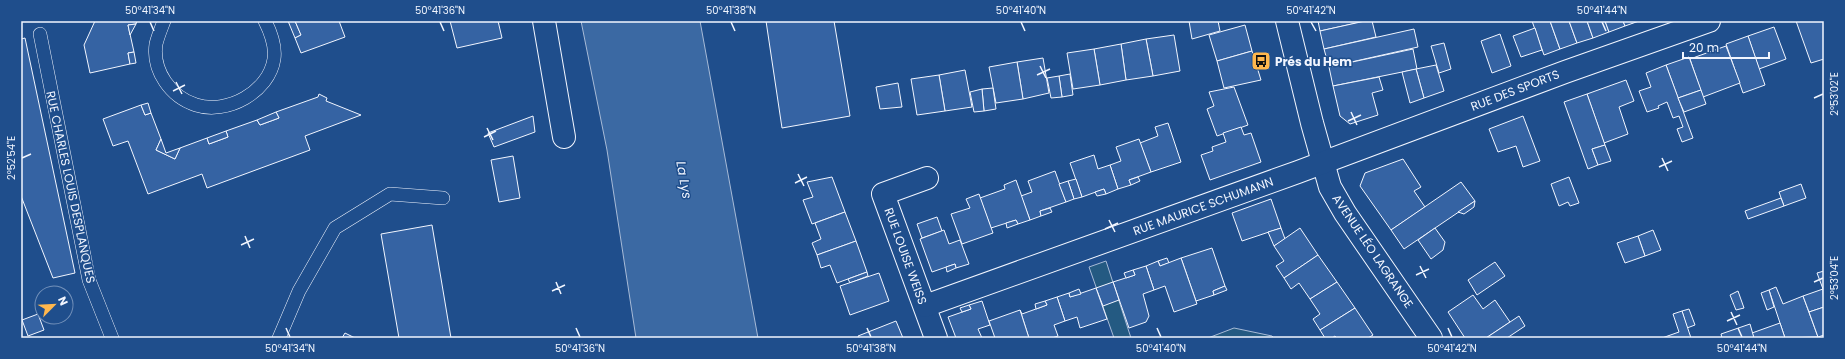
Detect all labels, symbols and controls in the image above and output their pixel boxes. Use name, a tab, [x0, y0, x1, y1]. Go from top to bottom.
text: 50°41'34"N	[125, 3, 175, 18]
text: 50°41'36"N	[415, 3, 465, 18]
text: 50°41'38"N	[706, 3, 756, 18]
text: 50°41'40"N	[996, 3, 1046, 18]
text: 50°41'42"N	[1286, 3, 1336, 18]
text: 50°41'44"N	[1577, 3, 1627, 18]
scale bar	[1683, 34, 1769, 60]
text: 20 m	[1689, 39, 1719, 56]
bus stop icon: Prés du Hem	[1250, 50, 1272, 72]
place label: Prés du Hem	[1275, 53, 1352, 70]
street label: RUE DES SPORTS	[1468, 65, 1562, 115]
text: 2°53'02"E	[1827, 72, 1842, 116]
street label: RUE CHARLES LOUIS DESPLANQUES	[42, 89, 100, 285]
text: 2°52'54"E	[4, 136, 19, 180]
water label: La Lys	[671, 160, 697, 201]
street label: RUE MAURICE SCHUMANN	[1130, 173, 1276, 239]
street label: AVENUE LÉO LAGRANGE	[1328, 191, 1418, 311]
street label: RUE LOUISE WEISS	[881, 205, 931, 307]
text: 2°53'04"E	[1827, 256, 1842, 300]
north arrow	[34, 285, 74, 325]
text: N	[54, 294, 72, 308]
text: 50°41'34"N	[265, 341, 315, 356]
text: 50°41'36"N	[555, 341, 605, 356]
text: 50°41'38"N	[846, 341, 896, 356]
text: 50°41'40"N	[1136, 341, 1186, 356]
text: 50°41'42"N	[1427, 341, 1477, 356]
text: 50°41'44"N	[1717, 341, 1767, 356]

